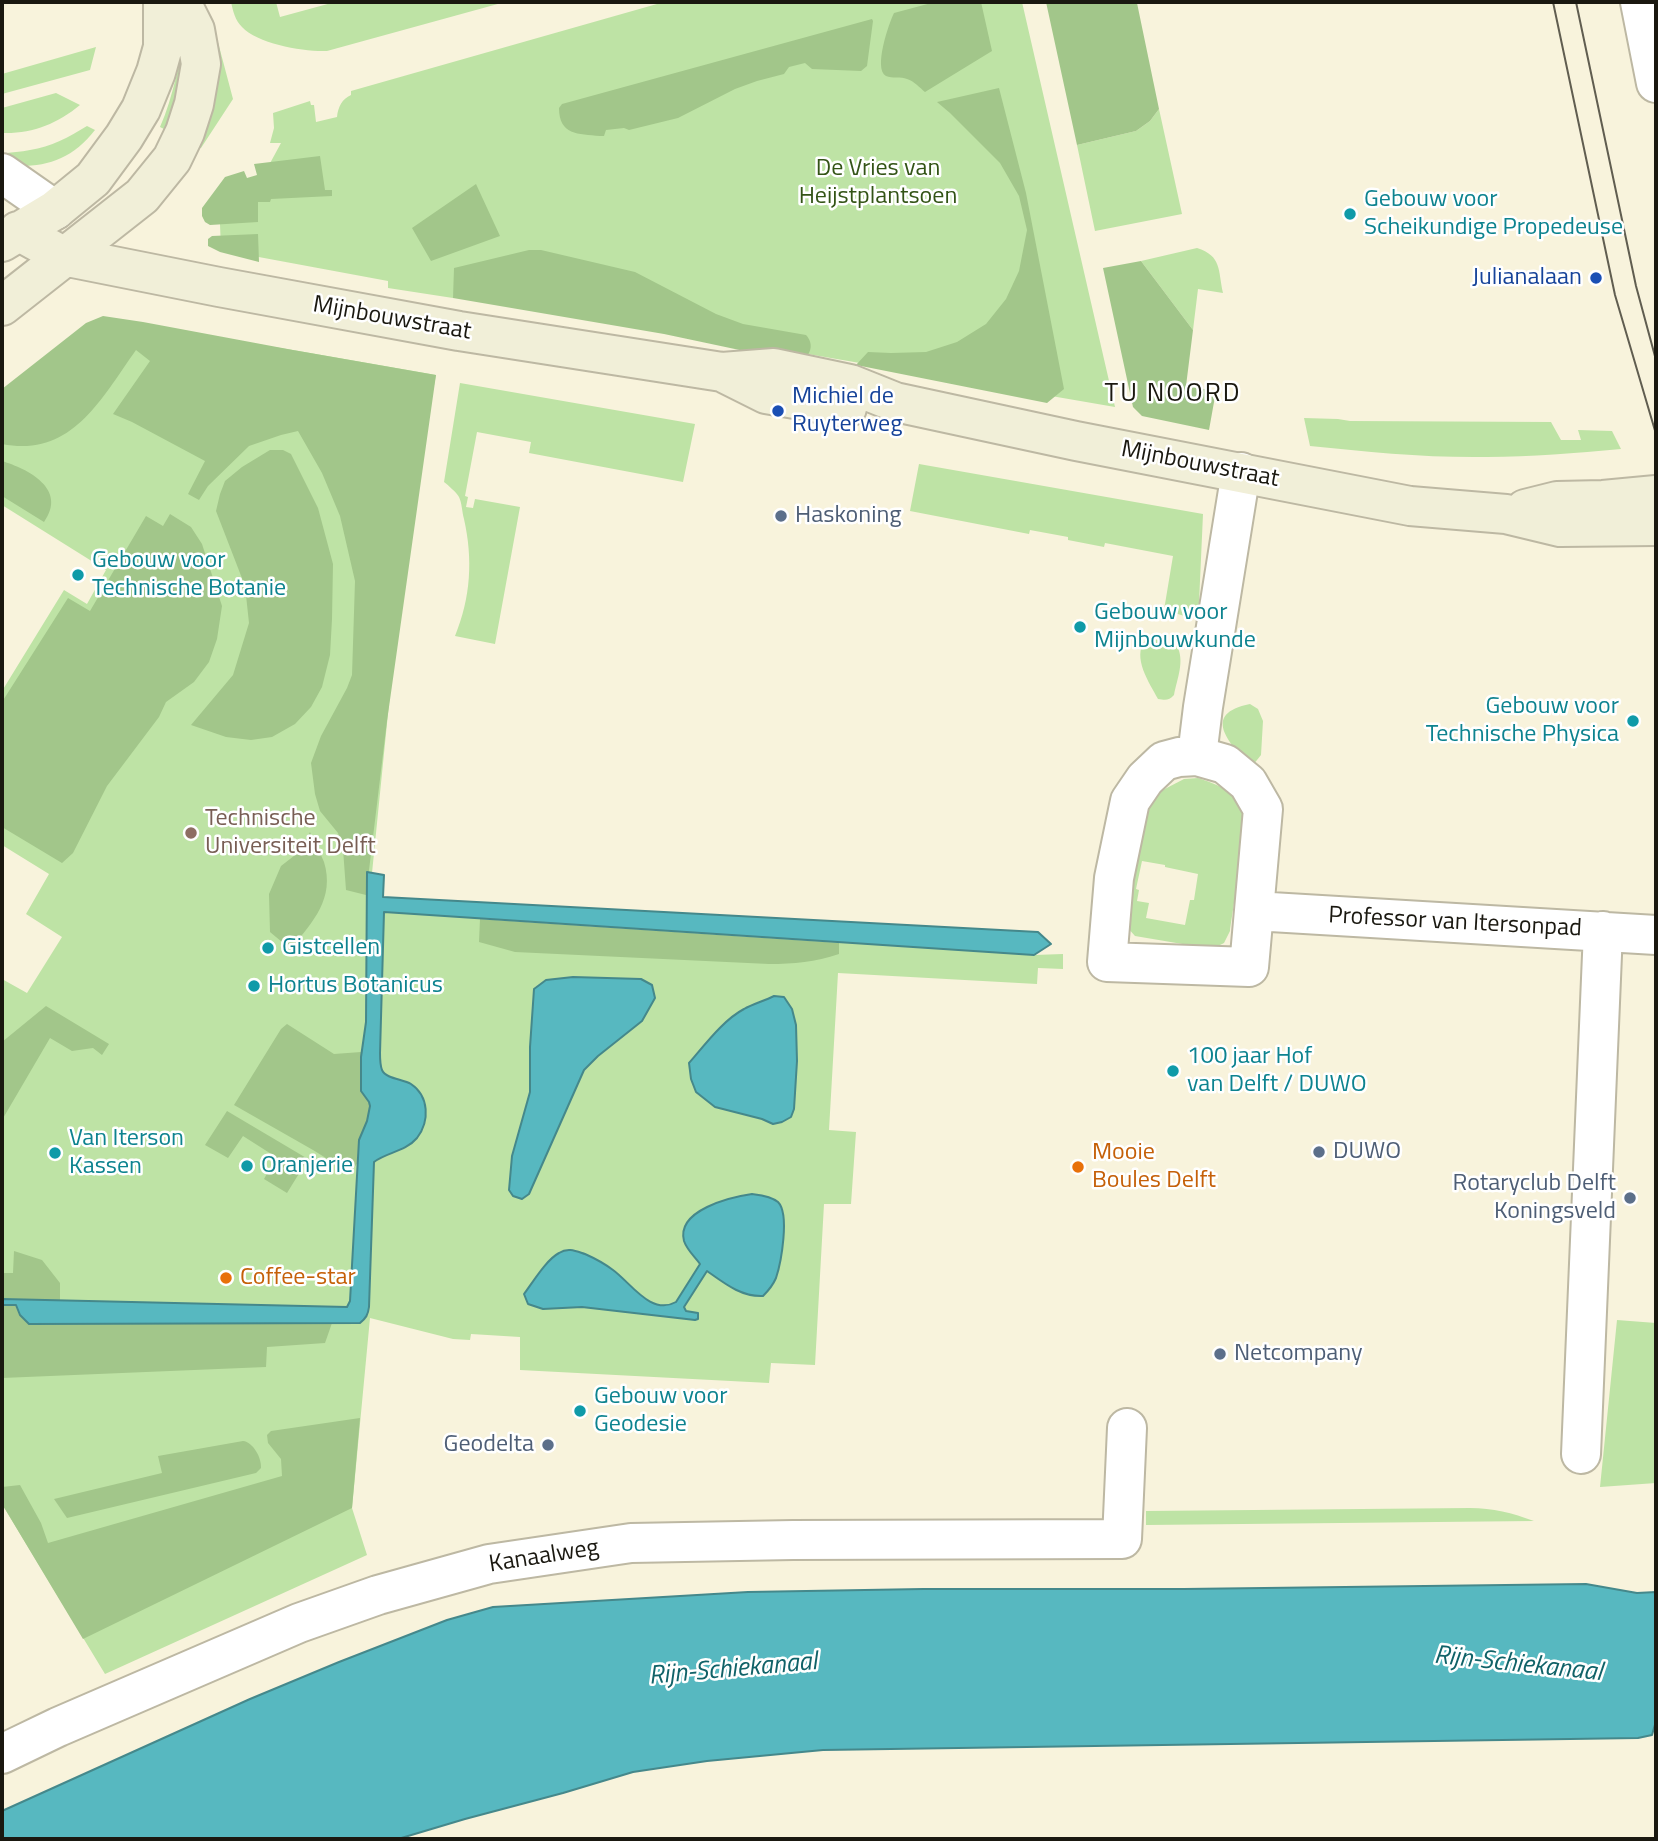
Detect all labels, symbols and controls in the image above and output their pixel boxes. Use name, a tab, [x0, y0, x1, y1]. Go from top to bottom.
park label: De Vries van Heijstplantsoen	[799, 155, 957, 211]
place label: Gebouw voor Scheikundige Propedeuse	[1364, 186, 1623, 242]
marker: Gebouw voor Scheikundige Propedeuse	[1342, 206, 1358, 222]
place label: Julianalaan	[1472, 264, 1582, 292]
marker: Julianalaan	[1588, 270, 1604, 286]
street label: Mijnbouwstraat	[311, 291, 473, 347]
district label: TU NOORD	[1106, 379, 1240, 411]
place label: Michiel de Ruyterweg	[792, 383, 903, 439]
marker: Michiel de Ruyterweg	[770, 403, 786, 419]
street label: Mijnbouwstraat	[1119, 436, 1281, 494]
place label: Haskoning	[795, 502, 902, 530]
marker: Haskoning	[773, 508, 789, 524]
place label: Gebouw voor Technische Botanie	[92, 547, 286, 603]
marker: Gebouw voor Technische Botanie	[70, 567, 86, 583]
place label: Gebouw voor Mijnbouwkunde	[1094, 599, 1256, 655]
marker: Gebouw voor Mijnbouwkunde	[1072, 619, 1088, 635]
place label: Gebouw voor Technische Physica	[1426, 693, 1619, 749]
marker: Gebouw voor Technische Physica	[1625, 713, 1641, 729]
place label: Technische Universiteit Delft	[205, 805, 376, 861]
marker: Technische Universiteit Delft	[183, 825, 199, 841]
street label: Professor van Itersonpad	[1328, 902, 1582, 944]
place label: Gistcellen	[282, 934, 380, 962]
marker: Gistcellen	[260, 940, 276, 956]
place label: Hortus Botanicus	[268, 972, 443, 1000]
marker: Hortus Botanicus	[246, 978, 262, 994]
place label: 100 jaar Hof van Delft / DUWO	[1187, 1043, 1367, 1099]
marker: 100 jaar Hof van Delft / DUWO	[1165, 1063, 1181, 1079]
place label: Van Iterson Kassen	[69, 1125, 184, 1181]
place label: DUWO	[1333, 1138, 1401, 1166]
place label: Mooie Boules Delft	[1092, 1139, 1216, 1195]
marker: DUWO	[1311, 1144, 1327, 1160]
marker: Van Iterson Kassen	[47, 1145, 63, 1161]
place label: Oranjerie	[261, 1152, 353, 1180]
marker: Oranjerie	[239, 1158, 255, 1174]
marker: Mooie Boules Delft	[1070, 1159, 1086, 1175]
place label: Rotaryclub Delft Koningsveld	[1453, 1170, 1616, 1226]
marker: Rotaryclub Delft Koningsveld	[1622, 1190, 1638, 1206]
place label: Coffee-star	[240, 1264, 356, 1292]
marker: Coffee-star	[218, 1270, 234, 1286]
place label: Netcompany	[1234, 1340, 1363, 1368]
marker: Netcompany	[1212, 1346, 1228, 1362]
place label: Gebouw voor Geodesie	[594, 1383, 727, 1439]
marker: Gebouw voor Geodesie	[572, 1403, 588, 1419]
place label: Geodelta	[444, 1431, 534, 1459]
marker: Geodelta	[540, 1437, 556, 1453]
street label: Kanaalweg	[487, 1534, 601, 1580]
water label: Rijn-Schiekanaal	[1432, 1641, 1604, 1689]
water label: Rijn-Schiekanaal	[648, 1647, 818, 1693]

